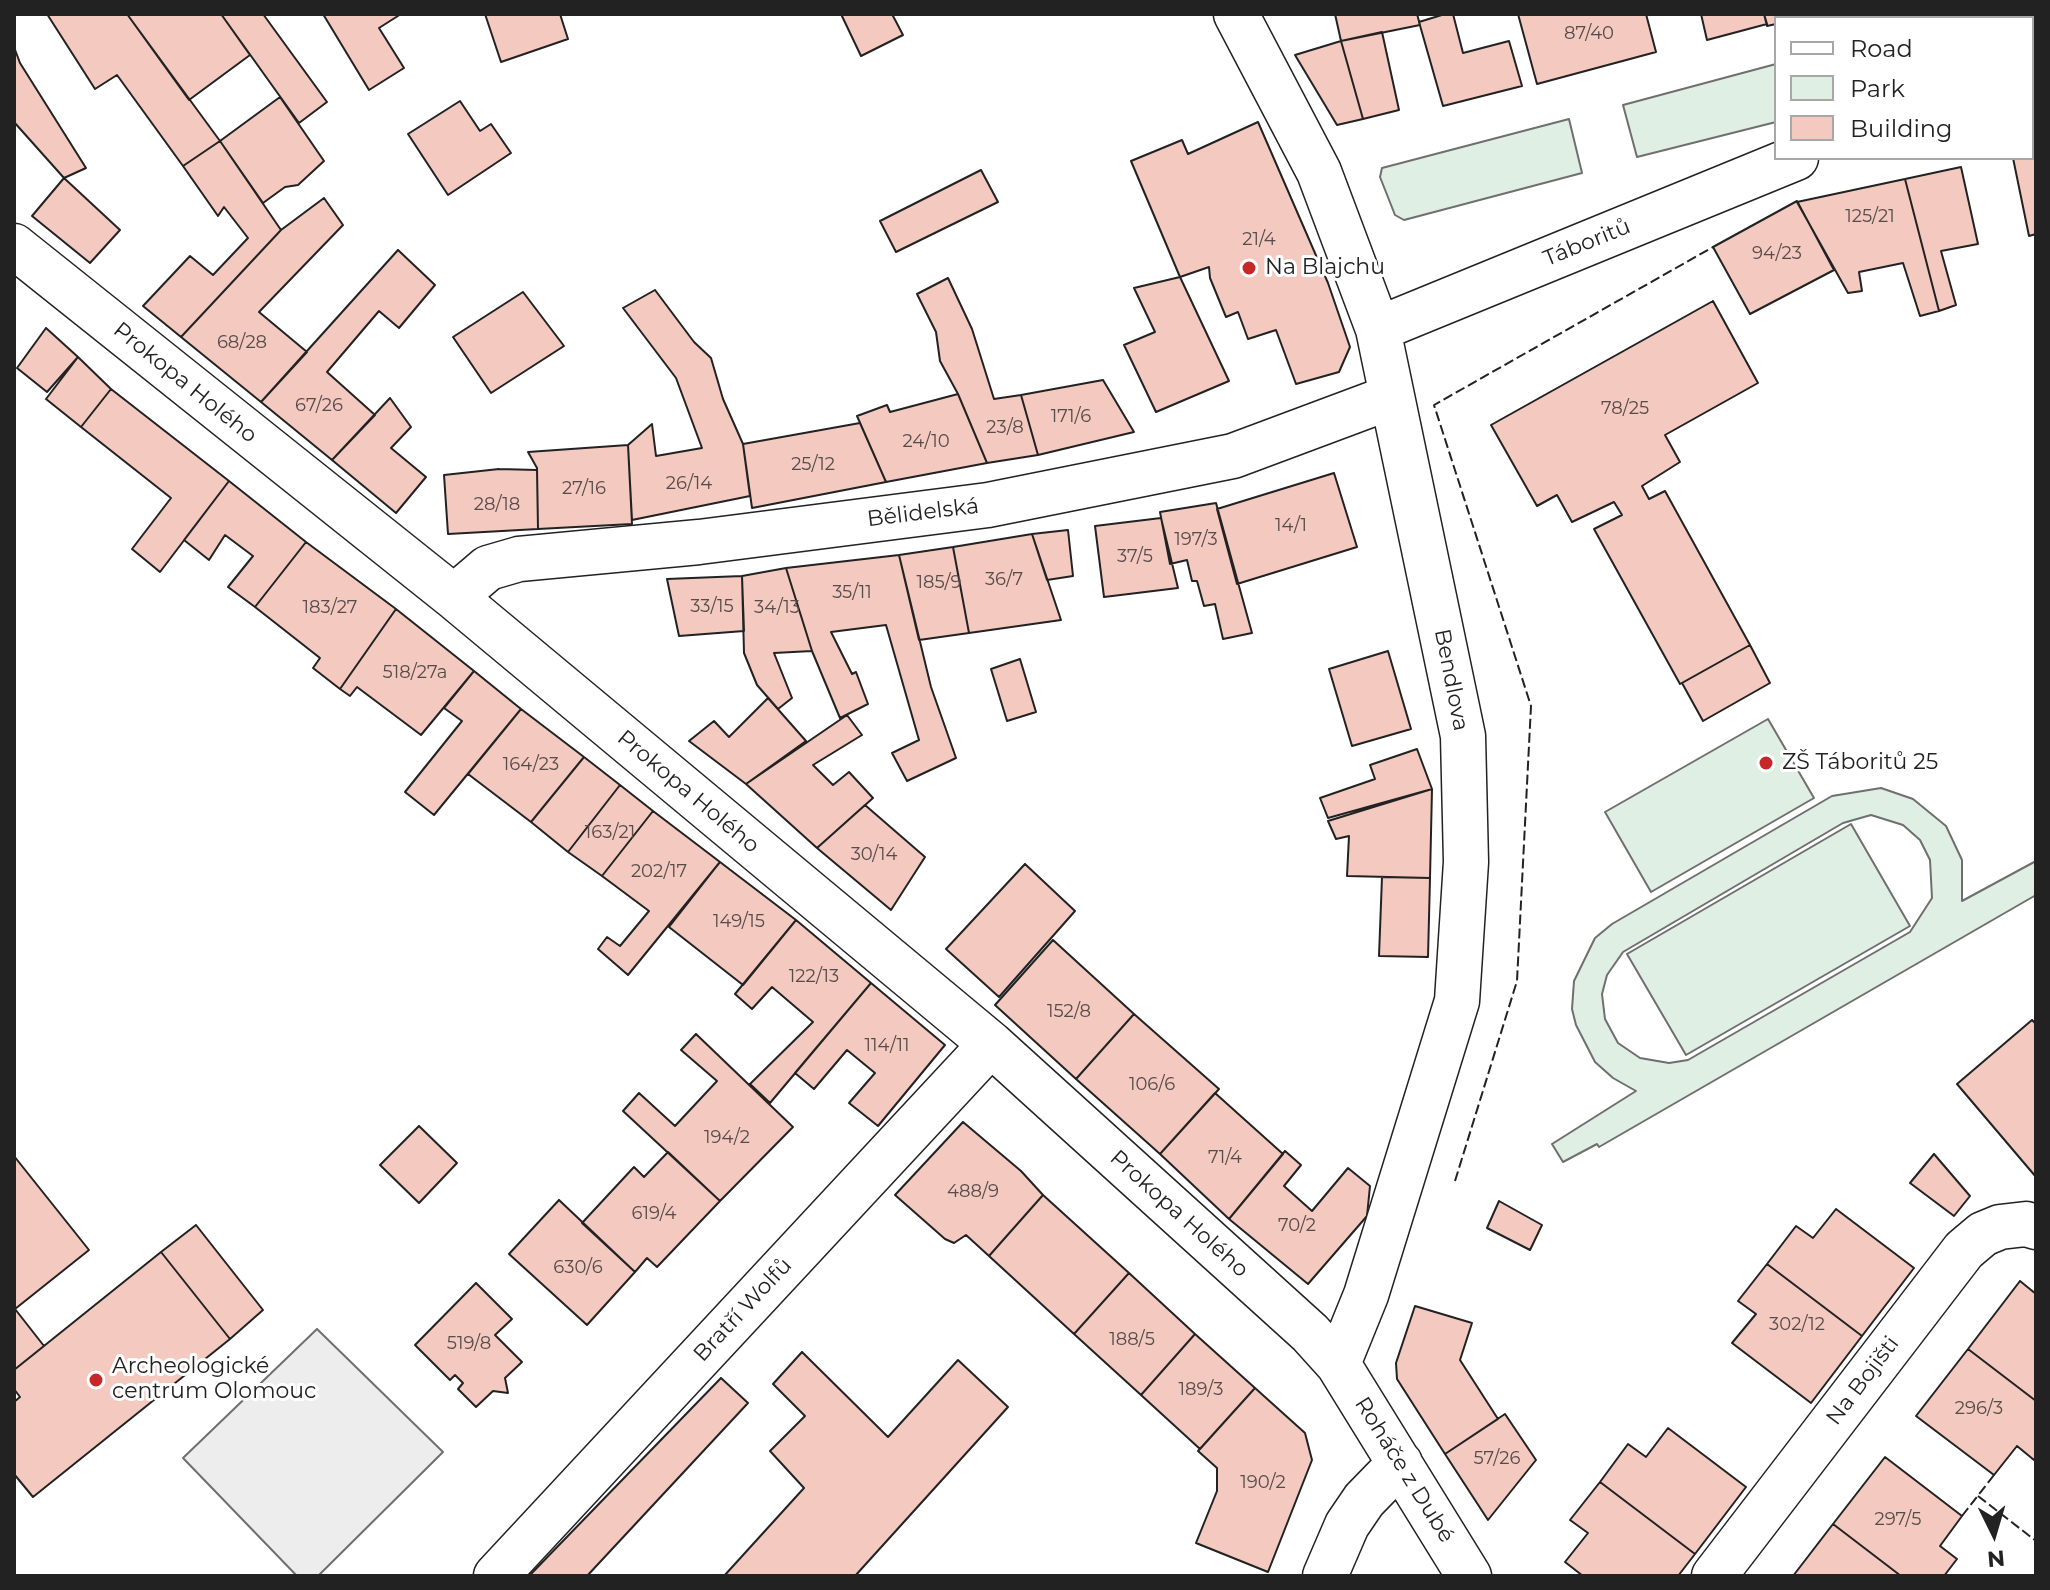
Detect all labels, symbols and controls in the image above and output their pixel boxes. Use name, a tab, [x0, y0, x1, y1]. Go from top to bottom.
legend	[1774, 16, 2034, 160]
house number: 87/40	[1564, 23, 1614, 45]
text: Road	[1850, 34, 1913, 63]
text: Park	[1850, 74, 1905, 103]
text: Building	[1850, 114, 1953, 143]
house number: 125/21	[1845, 206, 1895, 228]
street label: Táboritů	[1540, 214, 1634, 272]
house number: 21/4	[1242, 229, 1276, 251]
house number: 94/23	[1752, 243, 1802, 265]
place label: Na Blajchu	[1265, 255, 1385, 281]
marker: Na Blajchu	[1240, 259, 1258, 277]
street label: Prokopa Holého	[108, 317, 262, 449]
house number: 68/28	[217, 332, 267, 354]
house number: 67/26	[295, 395, 343, 417]
house number: 78/25	[1601, 398, 1649, 420]
house number: 171/6	[1051, 406, 1091, 428]
house number: 23/8	[986, 417, 1024, 439]
house number: 24/10	[902, 431, 950, 453]
house number: 25/12	[791, 454, 835, 476]
house number: 26/14	[666, 473, 712, 495]
house number: 27/16	[562, 478, 606, 500]
street label: Bělidelská	[866, 493, 980, 533]
house number: 28/18	[474, 494, 520, 516]
house number: 14/1	[1275, 515, 1307, 537]
house number: 197/3	[1174, 529, 1218, 551]
house number: 37/5	[1117, 546, 1153, 568]
house number: 36/7	[985, 569, 1023, 591]
house number: 185/9	[916, 572, 962, 594]
house number: 35/11	[832, 582, 872, 604]
house number: 33/15	[690, 596, 734, 618]
house number: 183/27	[303, 597, 357, 619]
house number: 34/13	[754, 597, 800, 619]
street label: Bendlova	[1428, 627, 1474, 733]
house number: 518/27a	[383, 662, 447, 684]
street label: Prokopa Holého	[612, 725, 764, 859]
place label: ZŠ Táboritů 25	[1782, 750, 1938, 776]
house number: 164/23	[503, 754, 559, 776]
marker: ZŠ Táboritů 25	[1757, 754, 1775, 772]
house number: 163/21	[585, 822, 635, 844]
house number: 30/14	[851, 844, 897, 866]
house number: 202/17	[631, 861, 687, 883]
house number: 149/15	[713, 911, 765, 933]
house number: 122/13	[789, 966, 839, 988]
house number: 152/8	[1047, 1001, 1091, 1023]
house number: 114/11	[865, 1035, 909, 1057]
house number: 106/6	[1129, 1074, 1175, 1096]
house number: 194/2	[704, 1127, 750, 1149]
street label: Prokopa Holého	[1104, 1145, 1254, 1283]
house number: 71/4	[1208, 1147, 1242, 1169]
house number: 488/9	[947, 1181, 999, 1203]
house number: 619/4	[632, 1203, 676, 1225]
house number: 70/2	[1278, 1215, 1316, 1237]
street label: Bratří Wolfů	[688, 1253, 798, 1367]
house number: 630/6	[553, 1257, 603, 1279]
house number: 302/12	[1769, 1314, 1825, 1336]
house number: 188/5	[1109, 1329, 1155, 1351]
street label: Na Bojišti	[1821, 1331, 1905, 1431]
house number: 519/8	[447, 1333, 491, 1355]
place label: Archeologické centrum Olomouc	[112, 1354, 316, 1406]
marker: Archeologické centrum Olomouc	[87, 1371, 105, 1389]
house number: 189/3	[1179, 1379, 1223, 1401]
street label: Roháče z Dubé	[1349, 1392, 1459, 1548]
house number: 296/3	[1955, 1398, 2003, 1420]
house number: 57/26	[1474, 1448, 1520, 1470]
house number: 190/2	[1240, 1472, 1286, 1494]
north arrow	[1954, 1494, 2034, 1574]
house number: 297/5	[1874, 1509, 1922, 1531]
text: N	[1986, 1544, 2006, 1573]

